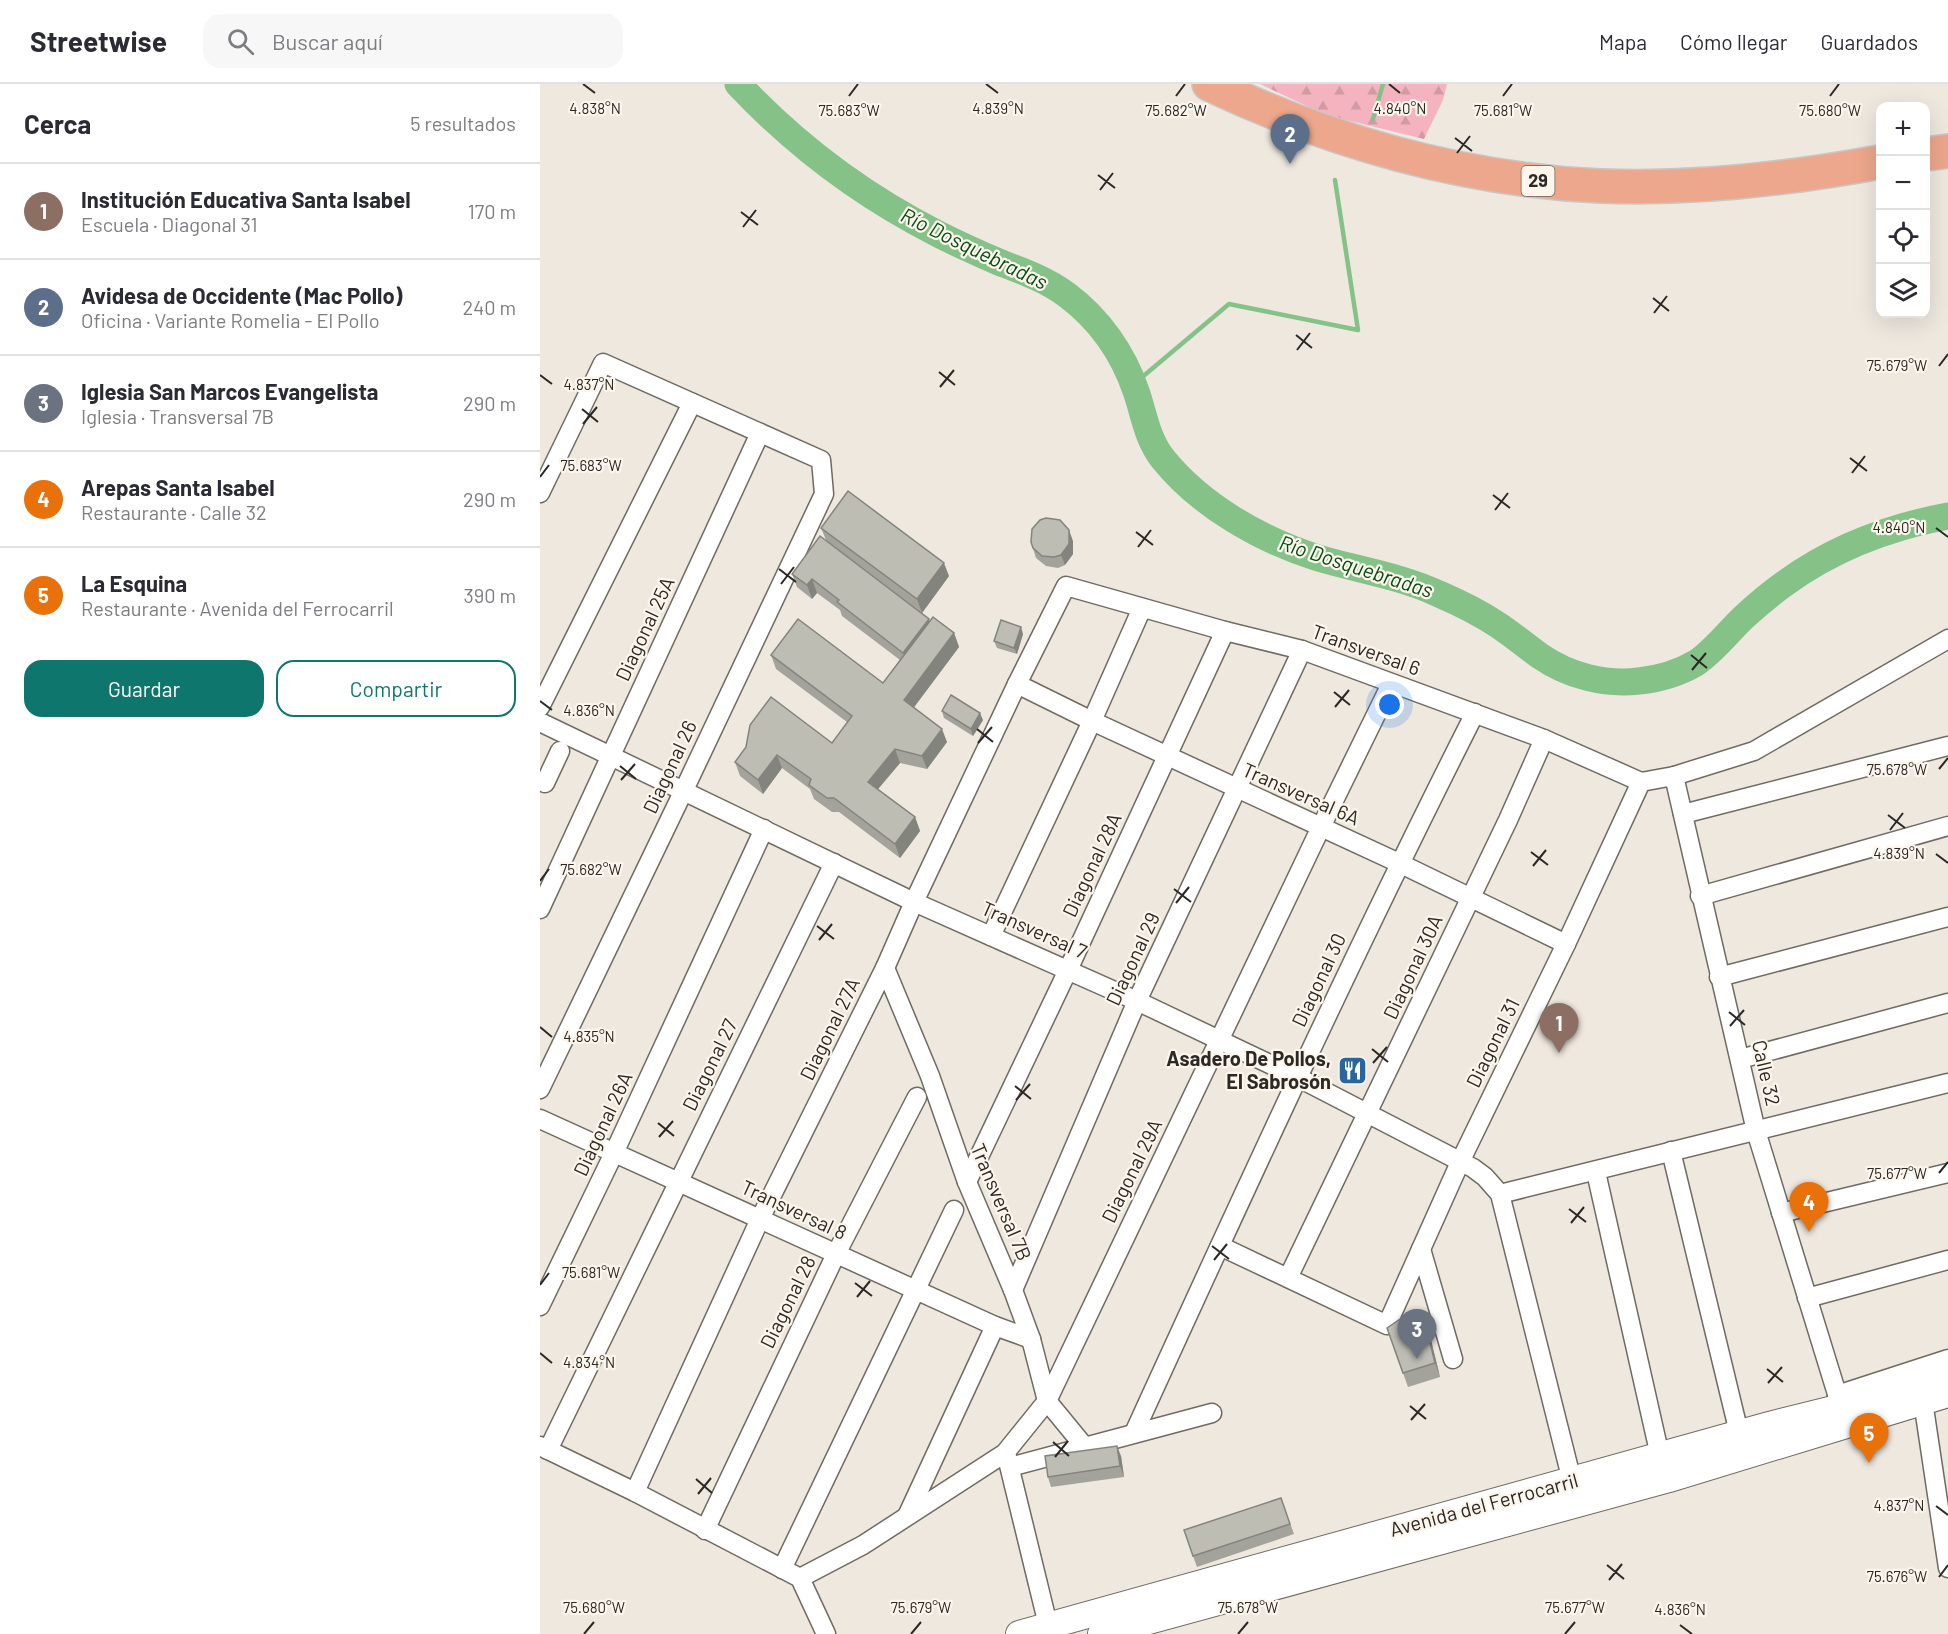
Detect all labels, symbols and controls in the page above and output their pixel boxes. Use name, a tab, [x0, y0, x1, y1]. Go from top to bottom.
search box	[203, 14, 623, 68]
text: Streetwise	[30, 24, 167, 58]
icon: search	[224, 25, 257, 58]
text: Buscar aquí	[272, 28, 383, 54]
text: Mapa	[1599, 29, 1647, 54]
text: Cómo llegar	[1680, 29, 1787, 54]
text: Guardados	[1820, 29, 1918, 54]
text: 4.838°N	[569, 99, 621, 117]
text: 4.839°N	[972, 99, 1024, 117]
text: 4.840°N	[1374, 99, 1426, 117]
text: 75.683°W	[818, 101, 880, 119]
text: 75.682°W	[1145, 101, 1207, 119]
text: 75.681°W	[1474, 101, 1532, 119]
text: 75.680°W	[1799, 101, 1861, 119]
map controls	[1876, 102, 1930, 318]
button: +	[1876, 102, 1930, 156]
text: Cerca	[24, 108, 91, 139]
text: 5 resultados	[410, 111, 516, 135]
pin: 2	[1270, 115, 1310, 164]
button: −	[1876, 156, 1930, 210]
road number: 29	[1522, 166, 1554, 196]
text: Institución Educativa Santa Isabel	[81, 186, 411, 212]
text: 1	[40, 199, 47, 223]
text: 170 m	[468, 199, 516, 223]
water label: Río Dosquebradas	[897, 201, 1052, 294]
button: locate	[1876, 210, 1930, 264]
text: Escuela · Diagonal 31	[81, 212, 258, 236]
button: layers	[1876, 264, 1930, 318]
text: Avidesa de Occidente (Mac Pollo)	[81, 282, 402, 308]
text: 2	[38, 295, 49, 319]
text: 240 m	[462, 295, 516, 319]
text: Oficina · Variante Romelia - El Pollo	[81, 308, 380, 332]
text: 75.679°W	[1867, 356, 1927, 374]
text: 4.837°N	[564, 375, 614, 393]
text: Iglesia San Marcos Evangelista	[81, 378, 378, 404]
text: 3	[38, 391, 49, 415]
text: 290 m	[463, 391, 516, 415]
text: Iglesia · Transversal 7B	[81, 404, 274, 428]
text: 75.683°W	[560, 456, 622, 474]
text: Arepas Santa Isabel	[81, 474, 275, 500]
text: 4	[37, 487, 50, 511]
text: 290 m	[463, 487, 516, 511]
text: Restaurante · Calle 32	[81, 500, 267, 524]
text: 4.840°N	[1873, 518, 1925, 536]
water label: Río Dosquebradas	[1277, 529, 1437, 602]
text: La Esquina	[81, 570, 187, 596]
street label: Diagonal 25A	[610, 573, 679, 684]
text: 5	[38, 583, 49, 607]
text: 390 m	[463, 583, 516, 607]
text: Restaurante · Avenida del Ferrocarril	[81, 596, 394, 620]
street label: Transversal 6	[1309, 618, 1424, 680]
button: Guardar	[24, 660, 264, 717]
button: Compartir	[276, 660, 516, 717]
your location	[1375, 690, 1404, 719]
text: 4.836°N	[563, 701, 615, 719]
street label: Diagonal 26	[637, 716, 701, 817]
street label: Transversal 6A	[1239, 757, 1364, 830]
text: 75.678°W	[1867, 760, 1927, 778]
street label: Diagonal 28A	[1057, 809, 1126, 920]
text: 4.839°N	[1873, 844, 1925, 862]
text: 75.682°W	[560, 860, 622, 878]
street label: Transversal 7	[978, 895, 1091, 963]
street label: Diagonal 29	[1100, 908, 1164, 1009]
street label: Diagonal 30A	[1377, 910, 1447, 1023]
street label: Diagonal 30	[1286, 929, 1350, 1030]
street label: Diagonal 27A	[794, 973, 864, 1084]
street label: Diagonal 31	[1460, 994, 1524, 1091]
pin: 1	[1540, 1004, 1578, 1053]
street label: Diagonal 27	[677, 1014, 742, 1114]
text: 4.835°N	[563, 1027, 615, 1045]
street label: Calle 32	[1748, 1037, 1786, 1108]
place label: Asadero De Pollos, El Sabrosón	[1166, 1046, 1331, 1093]
restaurant icon: Asadero De Pollos, El Sabrosón	[1336, 1054, 1368, 1086]
street label: Diagonal 26A	[568, 1068, 637, 1179]
street label: Diagonal 29A	[1096, 1115, 1166, 1226]
street label: Transversal 7B	[966, 1139, 1037, 1264]
text: 75.677°W	[1867, 1164, 1927, 1182]
street label: Transversal 8	[738, 1174, 851, 1244]
pin: 4	[1790, 1182, 1828, 1232]
street label: Diagonal 28	[754, 1251, 820, 1352]
text: 75.681°W	[562, 1263, 620, 1281]
pin: 3	[1398, 1310, 1436, 1359]
text: 4.834°N	[563, 1353, 615, 1371]
pin: 5	[1850, 1414, 1888, 1463]
street label: Avenida del Ferrocarril	[1387, 1467, 1581, 1541]
text: 4.837°N	[1874, 1496, 1924, 1514]
text: 75.676°W	[1867, 1567, 1927, 1585]
text: 75.680°W	[563, 1598, 625, 1616]
text: 75.679°W	[891, 1598, 951, 1616]
text: 75.678°W	[1218, 1598, 1278, 1616]
text: 75.677°W	[1545, 1598, 1605, 1616]
text: 4.836°N	[1654, 1600, 1706, 1618]

